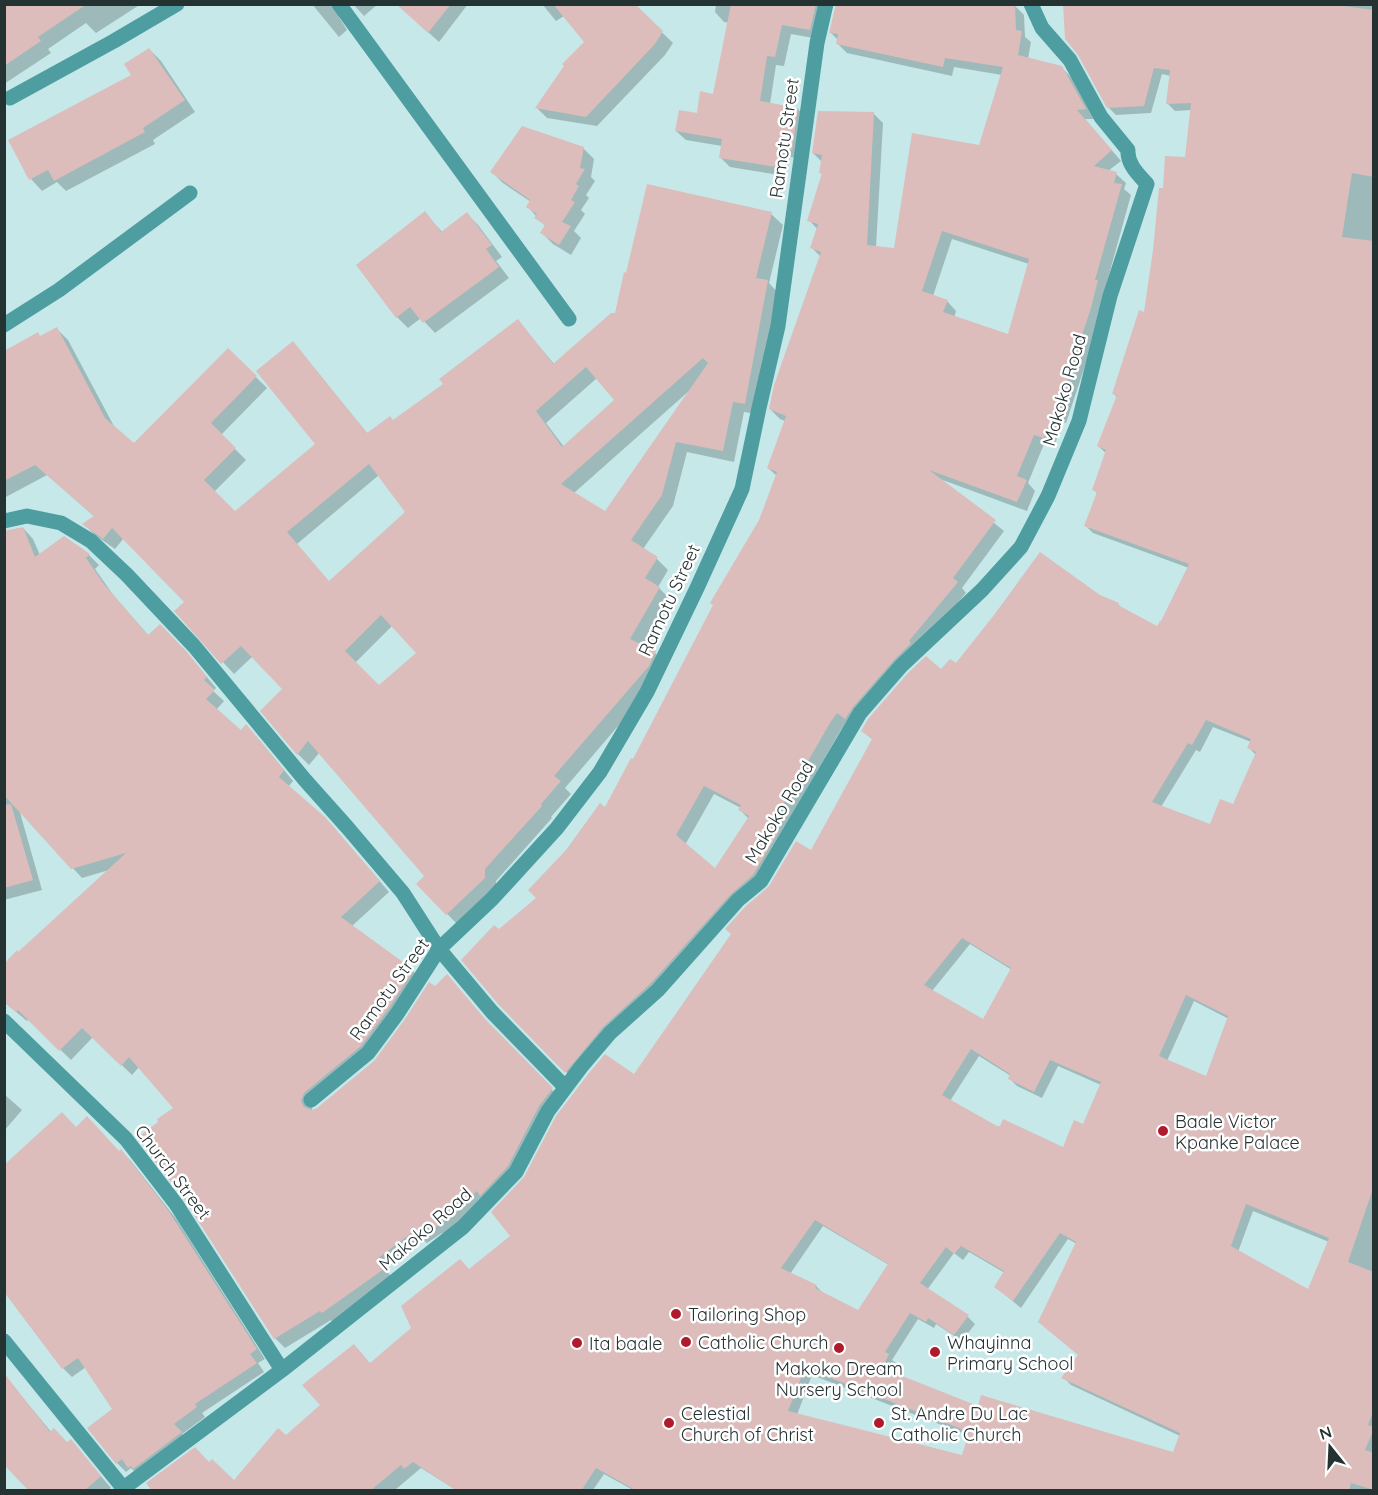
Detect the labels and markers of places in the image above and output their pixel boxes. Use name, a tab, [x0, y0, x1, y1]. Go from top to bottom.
place label: Baale Victor Kpanke Palace	[1175, 1110, 1300, 1154]
marker: Baale Victor Kpanke Palace	[1156, 1124, 1170, 1138]
place label: Tailoring Shop	[688, 1303, 806, 1326]
marker: Tailoring Shop	[669, 1307, 683, 1321]
place label: Catholic Church	[698, 1331, 828, 1354]
place label: Whayinna Primary School	[947, 1331, 1073, 1375]
place label: Ita baale	[589, 1332, 662, 1355]
marker: Catholic Church	[679, 1335, 693, 1349]
marker: Ita baale	[570, 1336, 584, 1350]
marker: Makoko Dream Nursery School	[832, 1341, 846, 1355]
marker: Whayinna Primary School	[928, 1345, 942, 1359]
place label: Makoko Dream Nursery School	[775, 1357, 903, 1401]
place label: Celestial Church of Christ	[681, 1402, 814, 1446]
place label: St. Andre Du Lac Catholic Church	[891, 1402, 1028, 1446]
marker: Celestial Church of Christ	[662, 1416, 676, 1430]
marker: St. Andre Du Lac Catholic Church	[872, 1416, 886, 1430]

